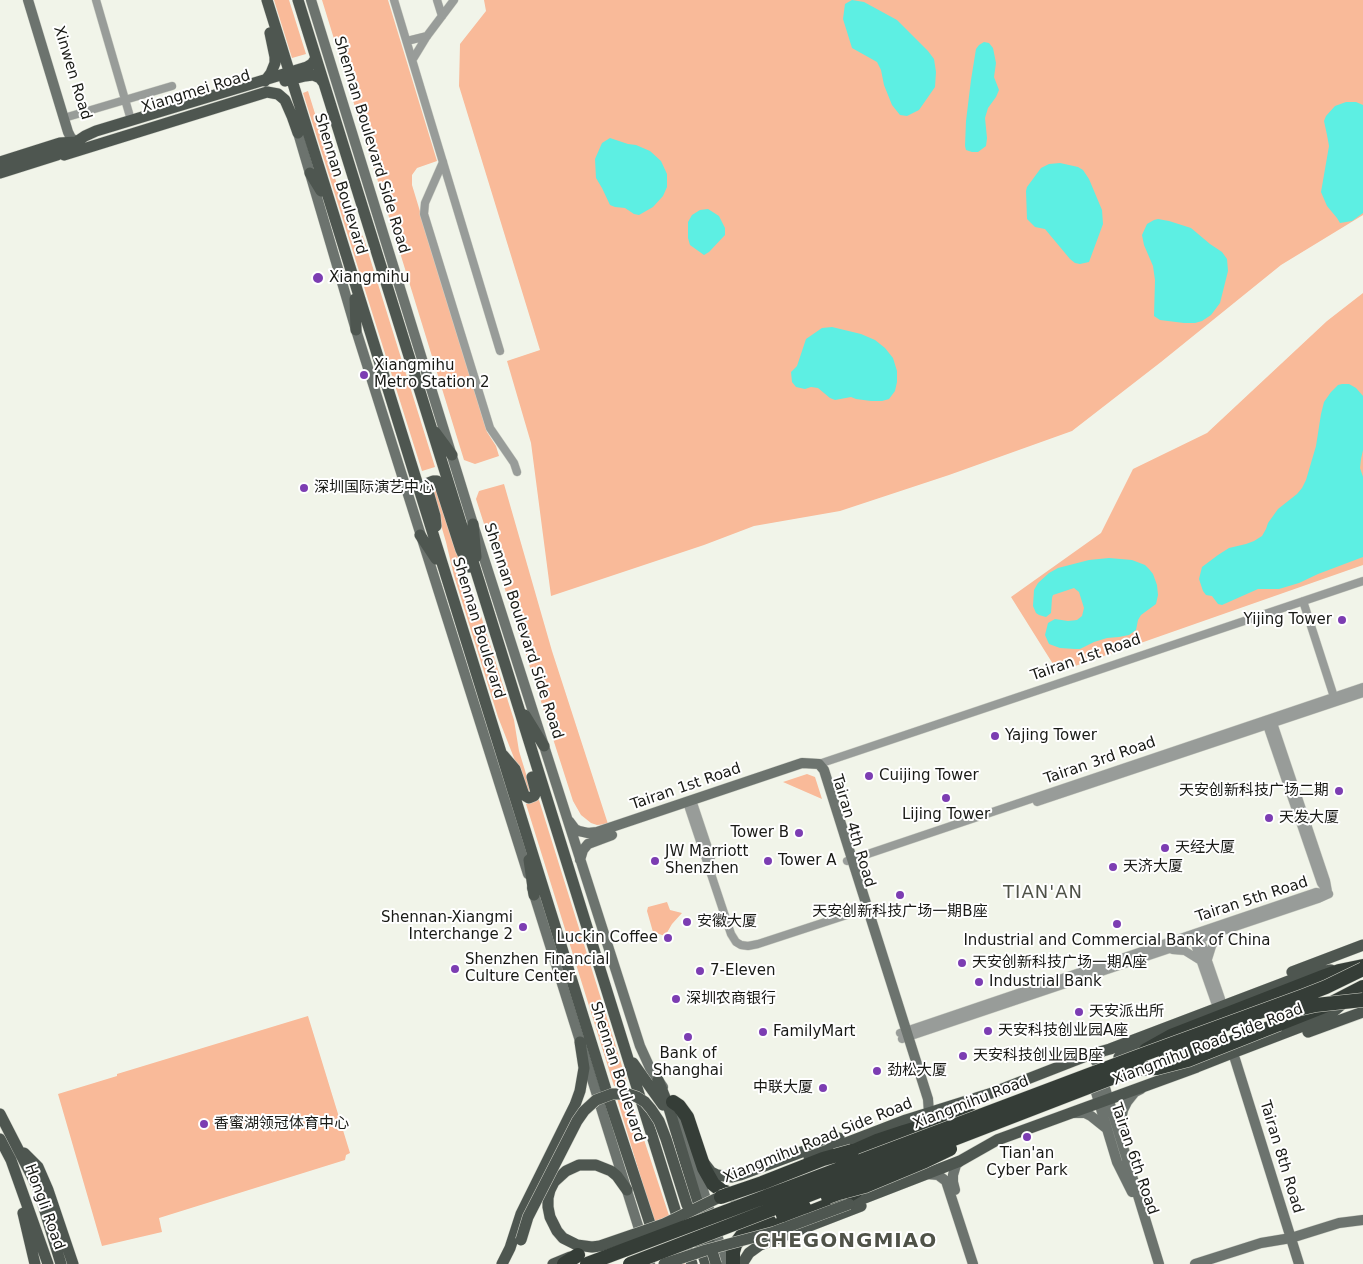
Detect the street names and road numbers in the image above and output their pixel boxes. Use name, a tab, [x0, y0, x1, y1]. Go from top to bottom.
street label: Xinwen Road	[49, 24, 95, 122]
street label: Shennan Boulevard Side Road	[329, 34, 413, 256]
street label: Xiangmei Road	[139, 67, 253, 117]
street label: Shennan Boulevard	[310, 111, 370, 257]
street label: Shennan Boulevard Side Road	[479, 521, 567, 741]
street label: Shennan Boulevard	[448, 555, 508, 701]
street label: Tairan 1st Road	[1029, 631, 1143, 685]
street label: Tairan 3rd Road	[1042, 733, 1158, 789]
street label: Tairan 1st Road	[629, 760, 743, 814]
street label: Tairan 4th Road	[827, 772, 879, 890]
street label: Tairan 5th Road	[1194, 873, 1310, 927]
street label: Shennan Boulevard	[586, 1000, 648, 1144]
street label: Xiangmihu Road Side Road	[1110, 1000, 1306, 1090]
street label: Xiangmihu Road	[910, 1073, 1032, 1133]
street label: Xiangmihu Road Side Road	[721, 1095, 915, 1187]
street label: Tairan 8th Road	[1255, 1098, 1307, 1216]
street label: Tairan 6th Road	[1106, 1101, 1162, 1217]
street label: Hongli Road	[20, 1162, 68, 1252]

